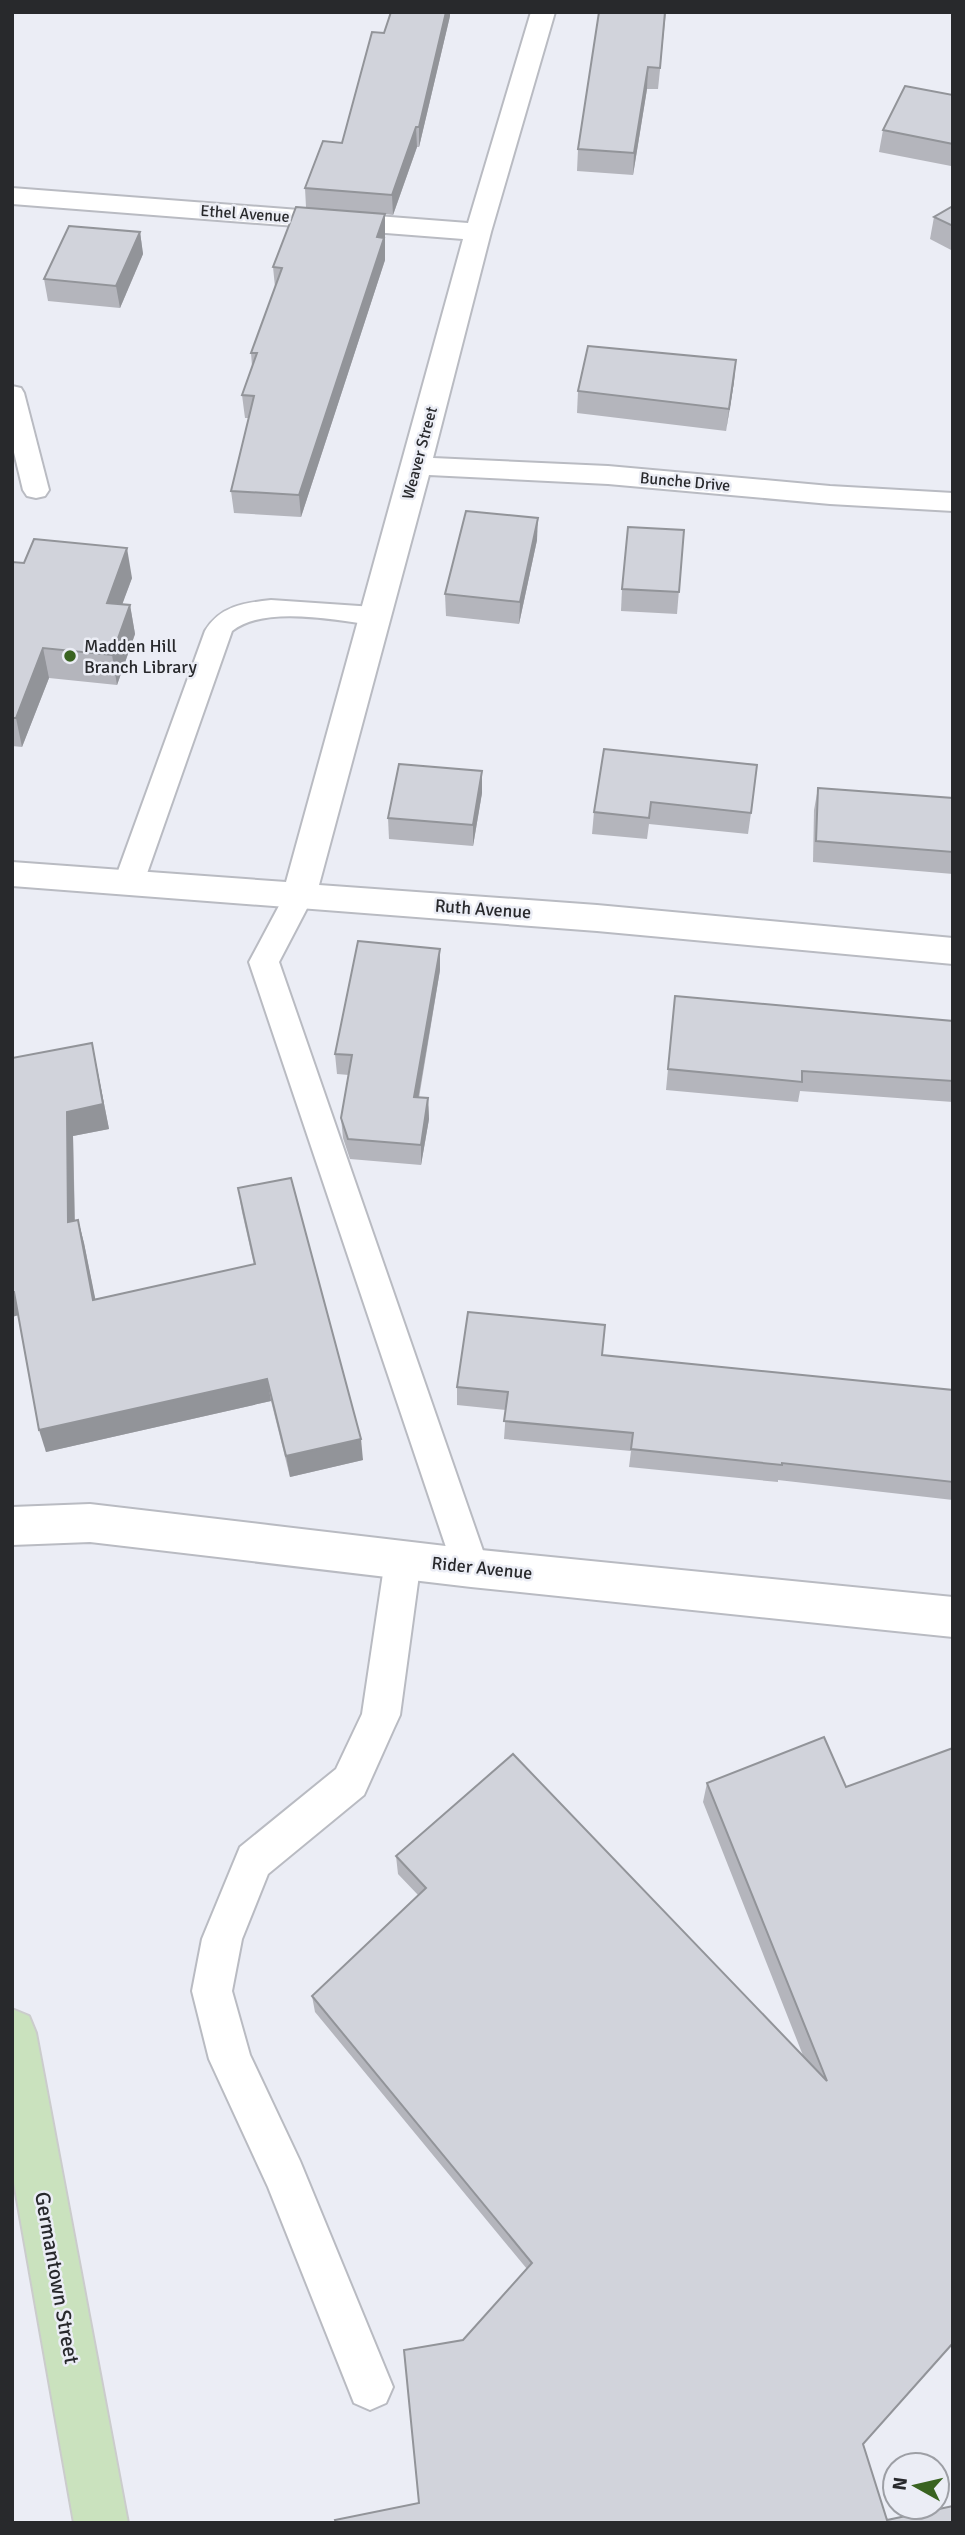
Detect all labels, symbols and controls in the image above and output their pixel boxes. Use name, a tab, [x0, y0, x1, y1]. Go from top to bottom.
street label: Ethel Avenue	[200, 201, 290, 227]
street label: Weaver Street	[398, 404, 442, 501]
street label: Bunche Drive	[639, 468, 731, 496]
place label: Madden Hill Branch Library	[84, 635, 197, 678]
marker: Madden Hill Branch Library	[62, 648, 78, 664]
street label: Ruth Avenue	[434, 895, 532, 923]
street label: Rider Avenue	[431, 1552, 533, 1584]
street label: Germantown Street	[29, 2190, 85, 2366]
north arrow	[881, 2451, 951, 2521]
text: N	[887, 2476, 913, 2492]

